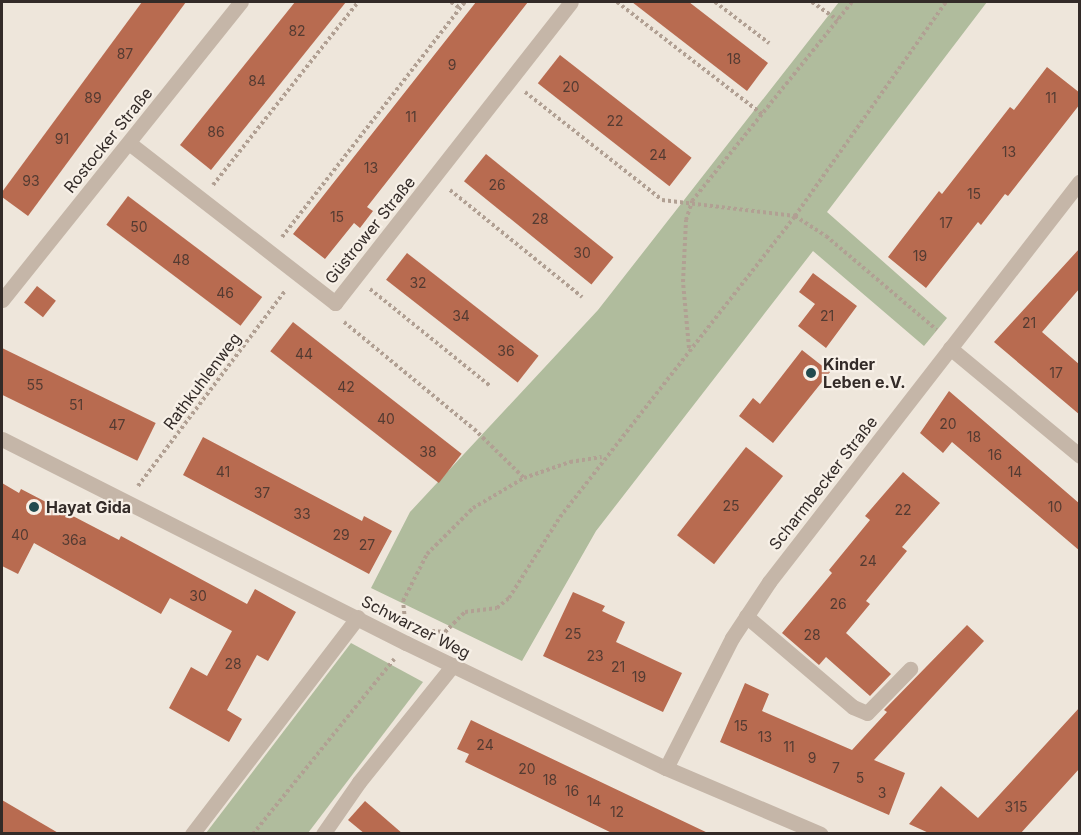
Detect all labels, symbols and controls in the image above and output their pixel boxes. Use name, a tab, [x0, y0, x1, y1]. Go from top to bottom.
house number: 82	[288, 23, 306, 39]
house number: 87	[117, 46, 133, 62]
house number: 18	[727, 51, 741, 67]
house number: 9	[448, 57, 456, 73]
house number: 84	[248, 73, 266, 89]
house number: 20	[562, 79, 580, 95]
street label: Rostocker Straße	[60, 83, 156, 197]
house number: 89	[84, 90, 102, 106]
house number: 11	[1045, 90, 1057, 106]
house number: 11	[405, 109, 417, 125]
house number: 22	[606, 113, 624, 129]
house number: 86	[207, 124, 225, 140]
house number: 91	[55, 131, 69, 147]
house number: 13	[1002, 144, 1016, 160]
house number: 24	[649, 147, 667, 163]
house number: 13	[364, 160, 378, 176]
street label: Güstrower Straße	[321, 172, 419, 288]
house number: 93	[22, 173, 40, 189]
house number: 26	[488, 177, 506, 193]
house number: 15	[967, 186, 981, 202]
house number: 15	[330, 209, 344, 225]
house number: 28	[531, 211, 549, 227]
house number: 17	[939, 215, 953, 231]
house number: 50	[130, 219, 148, 235]
house number: 30	[573, 245, 591, 261]
house number: 19	[913, 248, 927, 264]
house number: 48	[172, 252, 190, 268]
house number: 32	[409, 275, 427, 291]
house number: 46	[216, 285, 234, 301]
house number: 34	[452, 308, 470, 324]
house number: 21	[820, 308, 834, 324]
house number: 21	[1022, 315, 1036, 331]
street label: Rathkuhlenweg	[159, 329, 245, 433]
house number: 36	[497, 343, 515, 359]
house number: 44	[295, 346, 313, 362]
place label: Kinder Leben e.V.	[823, 354, 906, 392]
house number: 17	[1049, 365, 1063, 381]
marker: Kinder Leben e.V.	[804, 366, 818, 380]
house number: 55	[26, 377, 44, 393]
house number: 42	[337, 379, 355, 395]
house number: 51	[69, 397, 83, 413]
house number: 40	[377, 411, 395, 427]
street label: Scharmbecker Straße	[765, 412, 881, 554]
house number: 20	[939, 416, 957, 432]
house number: 47	[109, 417, 125, 433]
house number: 18	[967, 429, 981, 445]
house number: 38	[419, 444, 437, 460]
house number: 16	[988, 447, 1002, 463]
house number: 41	[216, 464, 230, 480]
house number: 14	[1008, 464, 1022, 480]
house number: 37	[254, 485, 270, 501]
place label: Hayat Gida	[46, 497, 131, 517]
house number: 25	[722, 498, 740, 514]
house number: 10	[1048, 499, 1062, 515]
marker: Hayat Gida	[27, 500, 41, 514]
house number: 22	[894, 502, 912, 518]
house number: 33	[293, 506, 311, 522]
house number: 40	[11, 527, 29, 543]
house number: 29	[332, 527, 350, 543]
house number: 36a	[61, 532, 87, 548]
house number: 27	[359, 537, 375, 553]
house number: 24	[859, 553, 877, 569]
house number: 30	[189, 588, 207, 604]
street label: Schwarzer Weg	[358, 591, 474, 663]
house number: 26	[829, 596, 847, 612]
house number: 25	[564, 626, 582, 642]
house number: 28	[803, 627, 821, 643]
house number: 23	[586, 648, 604, 664]
house number: 28	[224, 656, 242, 672]
house number: 21	[611, 659, 625, 675]
house number: 19	[632, 669, 646, 685]
house number: 15	[734, 718, 748, 734]
house number: 13	[758, 729, 772, 745]
house number: 24	[476, 737, 494, 753]
house number: 11	[783, 739, 795, 755]
house number: 9	[808, 750, 816, 766]
house number: 7	[832, 760, 840, 776]
house number: 20	[518, 761, 536, 777]
house number: 5	[856, 770, 864, 786]
house number: 18	[543, 772, 557, 788]
house number: 16	[565, 783, 579, 799]
house number: 3	[878, 785, 886, 801]
house number: 14	[587, 793, 601, 809]
house number: 315	[1005, 799, 1027, 815]
house number: 12	[610, 804, 624, 820]

